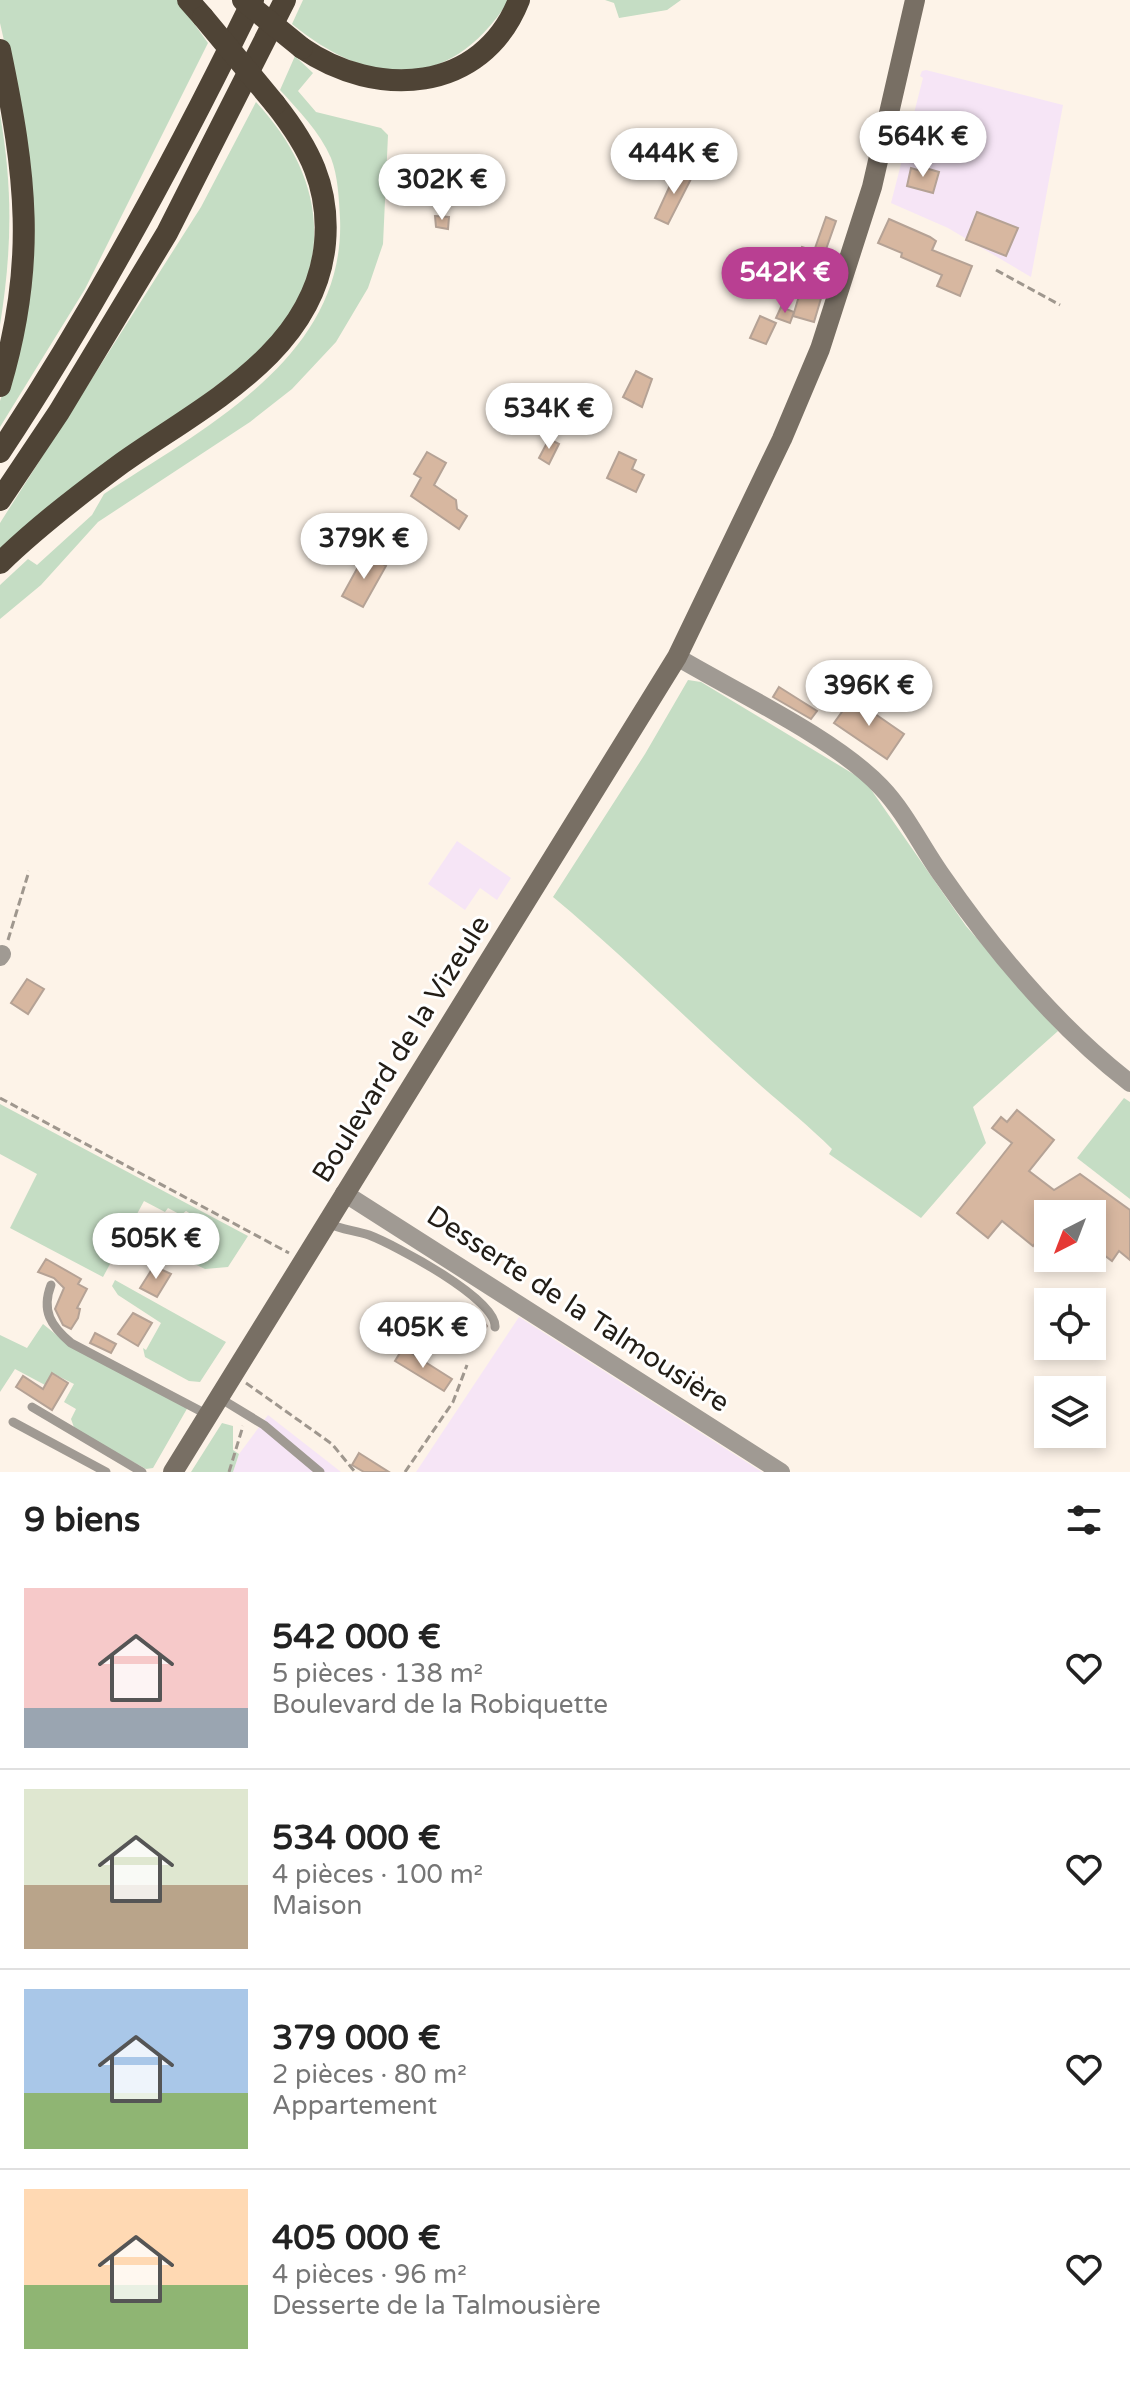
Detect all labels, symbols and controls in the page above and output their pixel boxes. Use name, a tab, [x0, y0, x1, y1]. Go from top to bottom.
pin: 564K €	[858, 111, 988, 179]
text: 564K €	[878, 121, 968, 152]
pin: 444K €	[609, 128, 739, 196]
text: 444K €	[629, 138, 719, 169]
pin: 302K €	[377, 154, 507, 222]
text: 302K €	[397, 164, 487, 195]
pin: 542K €	[720, 247, 850, 315]
text: 542K €	[740, 257, 830, 288]
pin: 534K €	[484, 383, 614, 451]
text: 534K €	[504, 393, 594, 424]
pin: 379K €	[299, 513, 429, 581]
text: 379K €	[319, 523, 409, 554]
pin: 396K €	[804, 660, 934, 728]
text: 396K €	[824, 670, 914, 701]
street label: Boulevard de la Vizeule	[305, 909, 497, 1189]
street label: Desserte de la Talmousière	[420, 1198, 736, 1420]
north arrow	[1034, 1200, 1106, 1272]
map controls	[1034, 1200, 1106, 1448]
pin: 505K €	[91, 1213, 221, 1281]
text: 505K €	[111, 1223, 201, 1254]
button: locate	[1034, 1288, 1106, 1360]
pin: 405K €	[358, 1302, 488, 1370]
text: 405K €	[378, 1312, 468, 1343]
button: layers	[1034, 1376, 1106, 1448]
icon: filters	[1062, 1498, 1106, 1542]
text: 9 biens	[24, 1500, 140, 1541]
text: 542 000 €	[272, 1617, 441, 1658]
icon: home	[88, 1620, 184, 1716]
icon: heart	[1062, 1646, 1106, 1690]
text: 5 pièces · 138 m²	[272, 1658, 483, 1689]
text: Boulevard de la Robiquette	[272, 1689, 608, 1720]
text: 534 000 €	[272, 1818, 441, 1859]
icon: home	[88, 1821, 184, 1917]
icon: heart	[1062, 1847, 1106, 1891]
text: 4 pièces · 100 m²	[272, 1859, 483, 1890]
text: Maison	[272, 1890, 362, 1921]
text: 379 000 €	[272, 2018, 441, 2059]
icon: home	[88, 2021, 184, 2117]
icon: heart	[1062, 2047, 1106, 2091]
text: 2 pièces · 80 m²	[272, 2059, 467, 2090]
text: Appartement	[272, 2090, 437, 2121]
text: 405 000 €	[272, 2218, 441, 2259]
icon: home	[88, 2221, 184, 2317]
icon: heart	[1062, 2247, 1106, 2291]
text: 4 pièces · 96 m²	[272, 2259, 467, 2290]
text: Desserte de la Talmousière	[272, 2290, 601, 2321]

